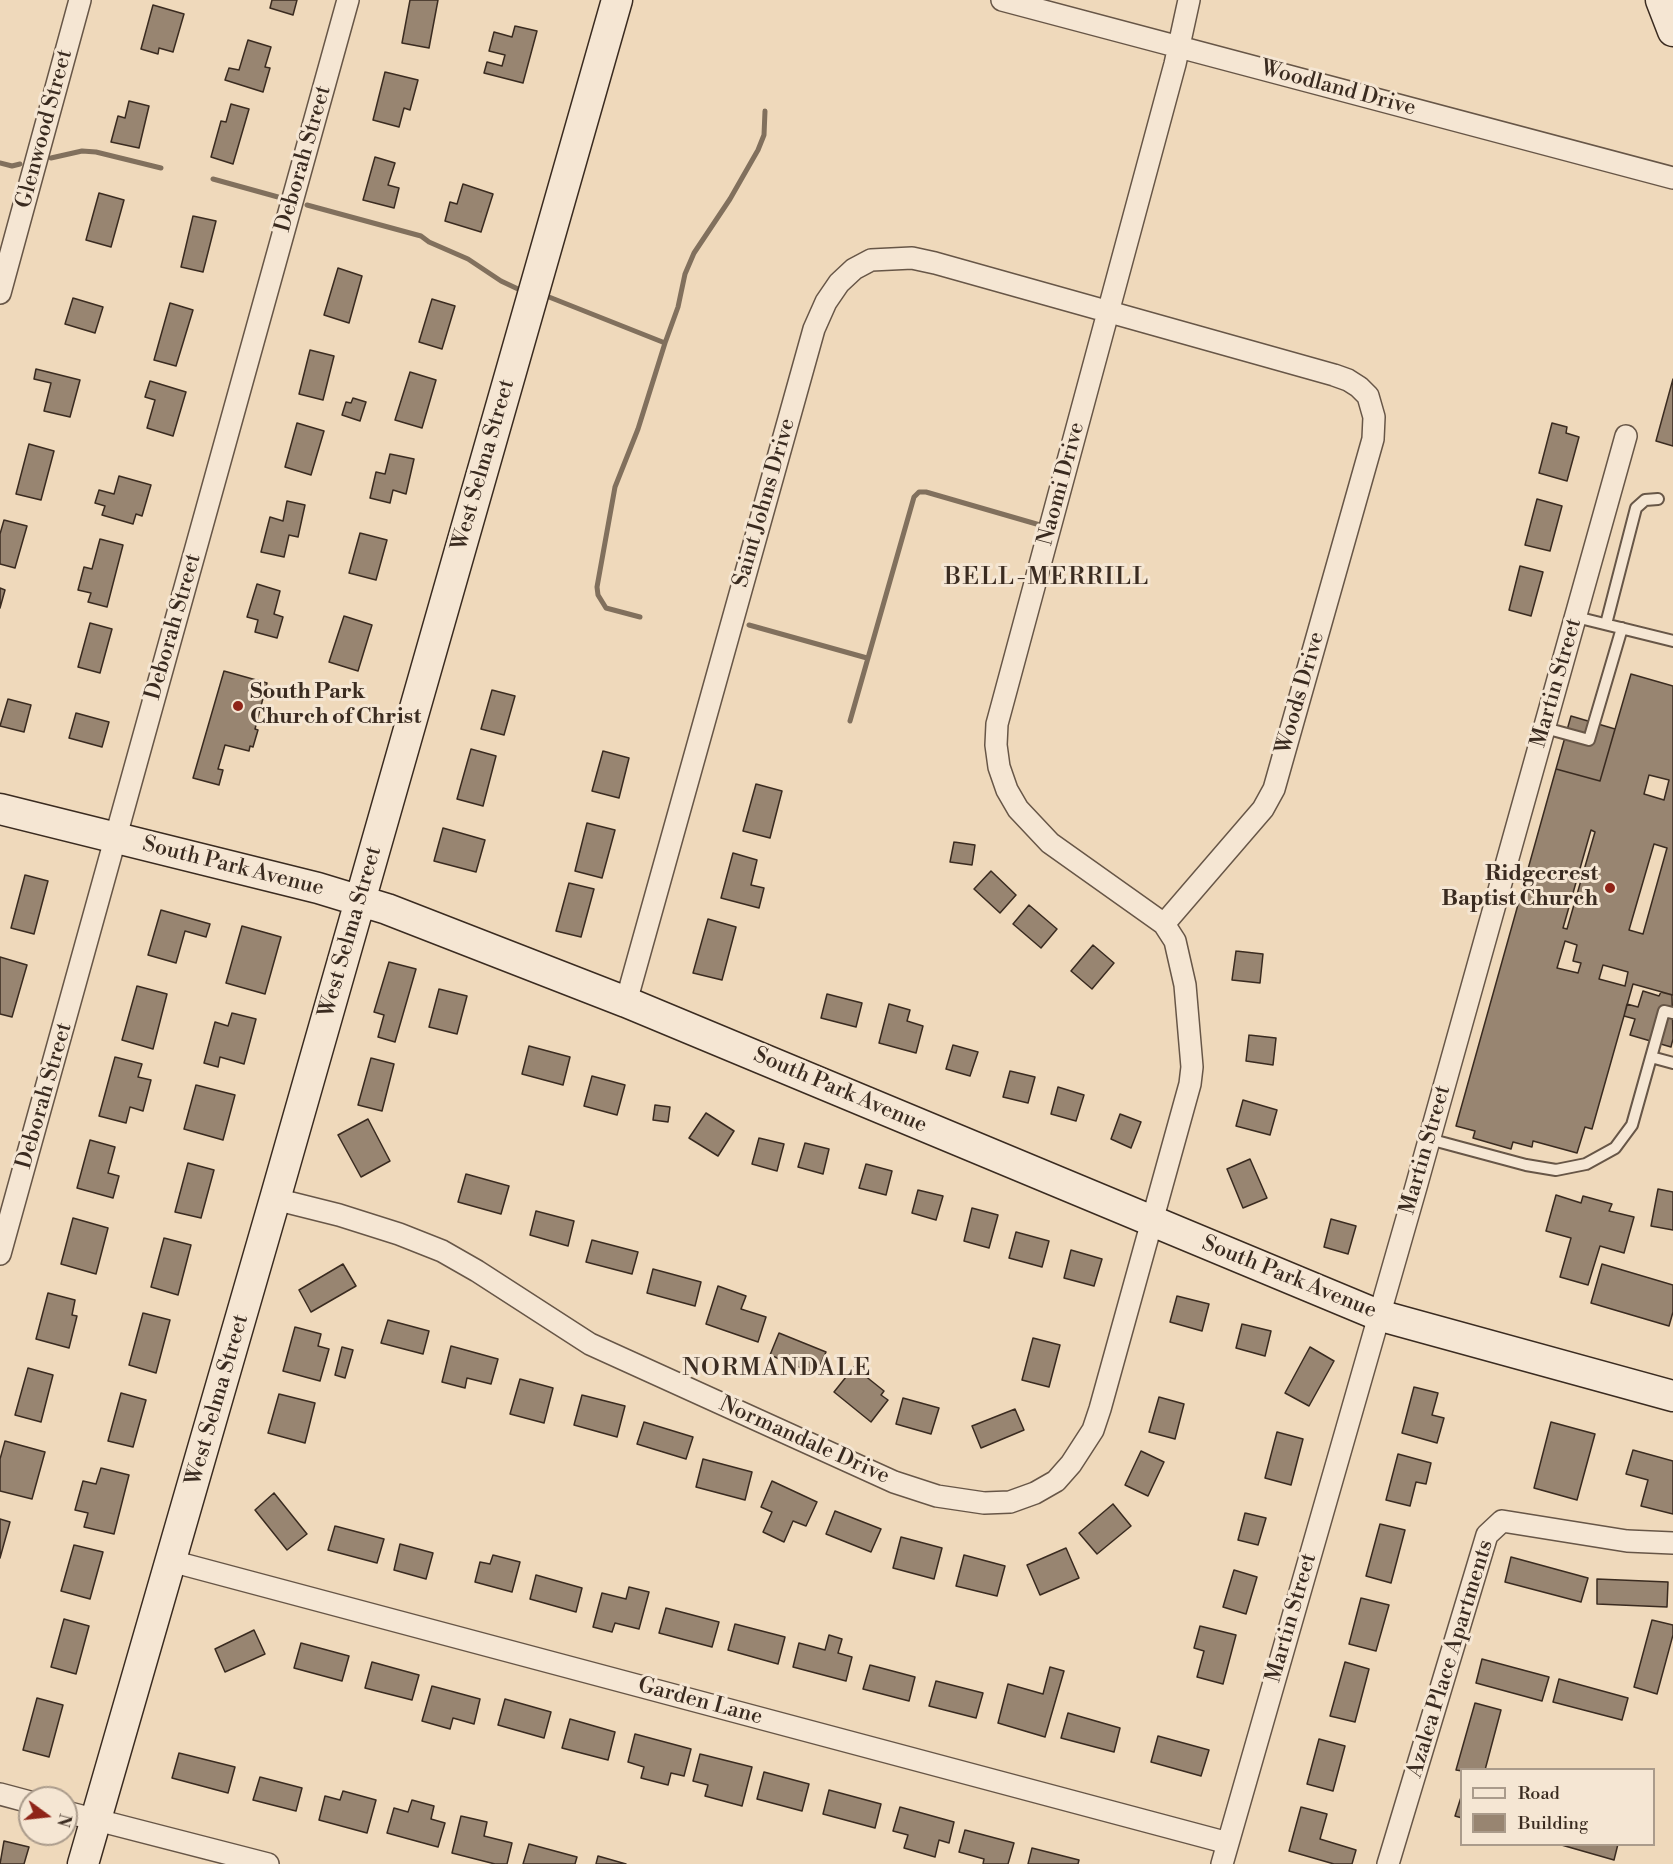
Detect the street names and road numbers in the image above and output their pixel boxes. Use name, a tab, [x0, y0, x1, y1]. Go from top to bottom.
street label: Glenwood Street	[11, 47, 79, 211]
street label: Woodland Drive	[1258, 56, 1418, 122]
street label: Deborah Street	[270, 83, 338, 235]
street label: West Selma Street	[447, 376, 521, 554]
street label: Saint Johns Drive	[728, 415, 802, 591]
street label: Naomi Drive	[1033, 419, 1091, 549]
street label: Deborah Street	[140, 551, 208, 703]
street label: Martin Street	[1526, 615, 1588, 751]
street label: Woods Drive	[1271, 629, 1331, 757]
street label: South Park Avenue	[140, 832, 326, 902]
street label: West Selma Street	[314, 843, 388, 1021]
street label: Deborah Street	[11, 1020, 79, 1172]
street label: South Park Avenue	[749, 1043, 931, 1139]
street label: Martin Street	[1395, 1082, 1457, 1218]
street label: South Park Avenue	[1198, 1231, 1380, 1325]
street label: West Selma Street	[181, 1311, 255, 1489]
street label: Normandale Drive	[715, 1392, 893, 1490]
street label: Azalea Place Apartments	[1402, 1537, 1500, 1781]
street label: Martin Street	[1261, 1550, 1323, 1686]
street label: Garden Lane	[635, 1673, 765, 1731]

